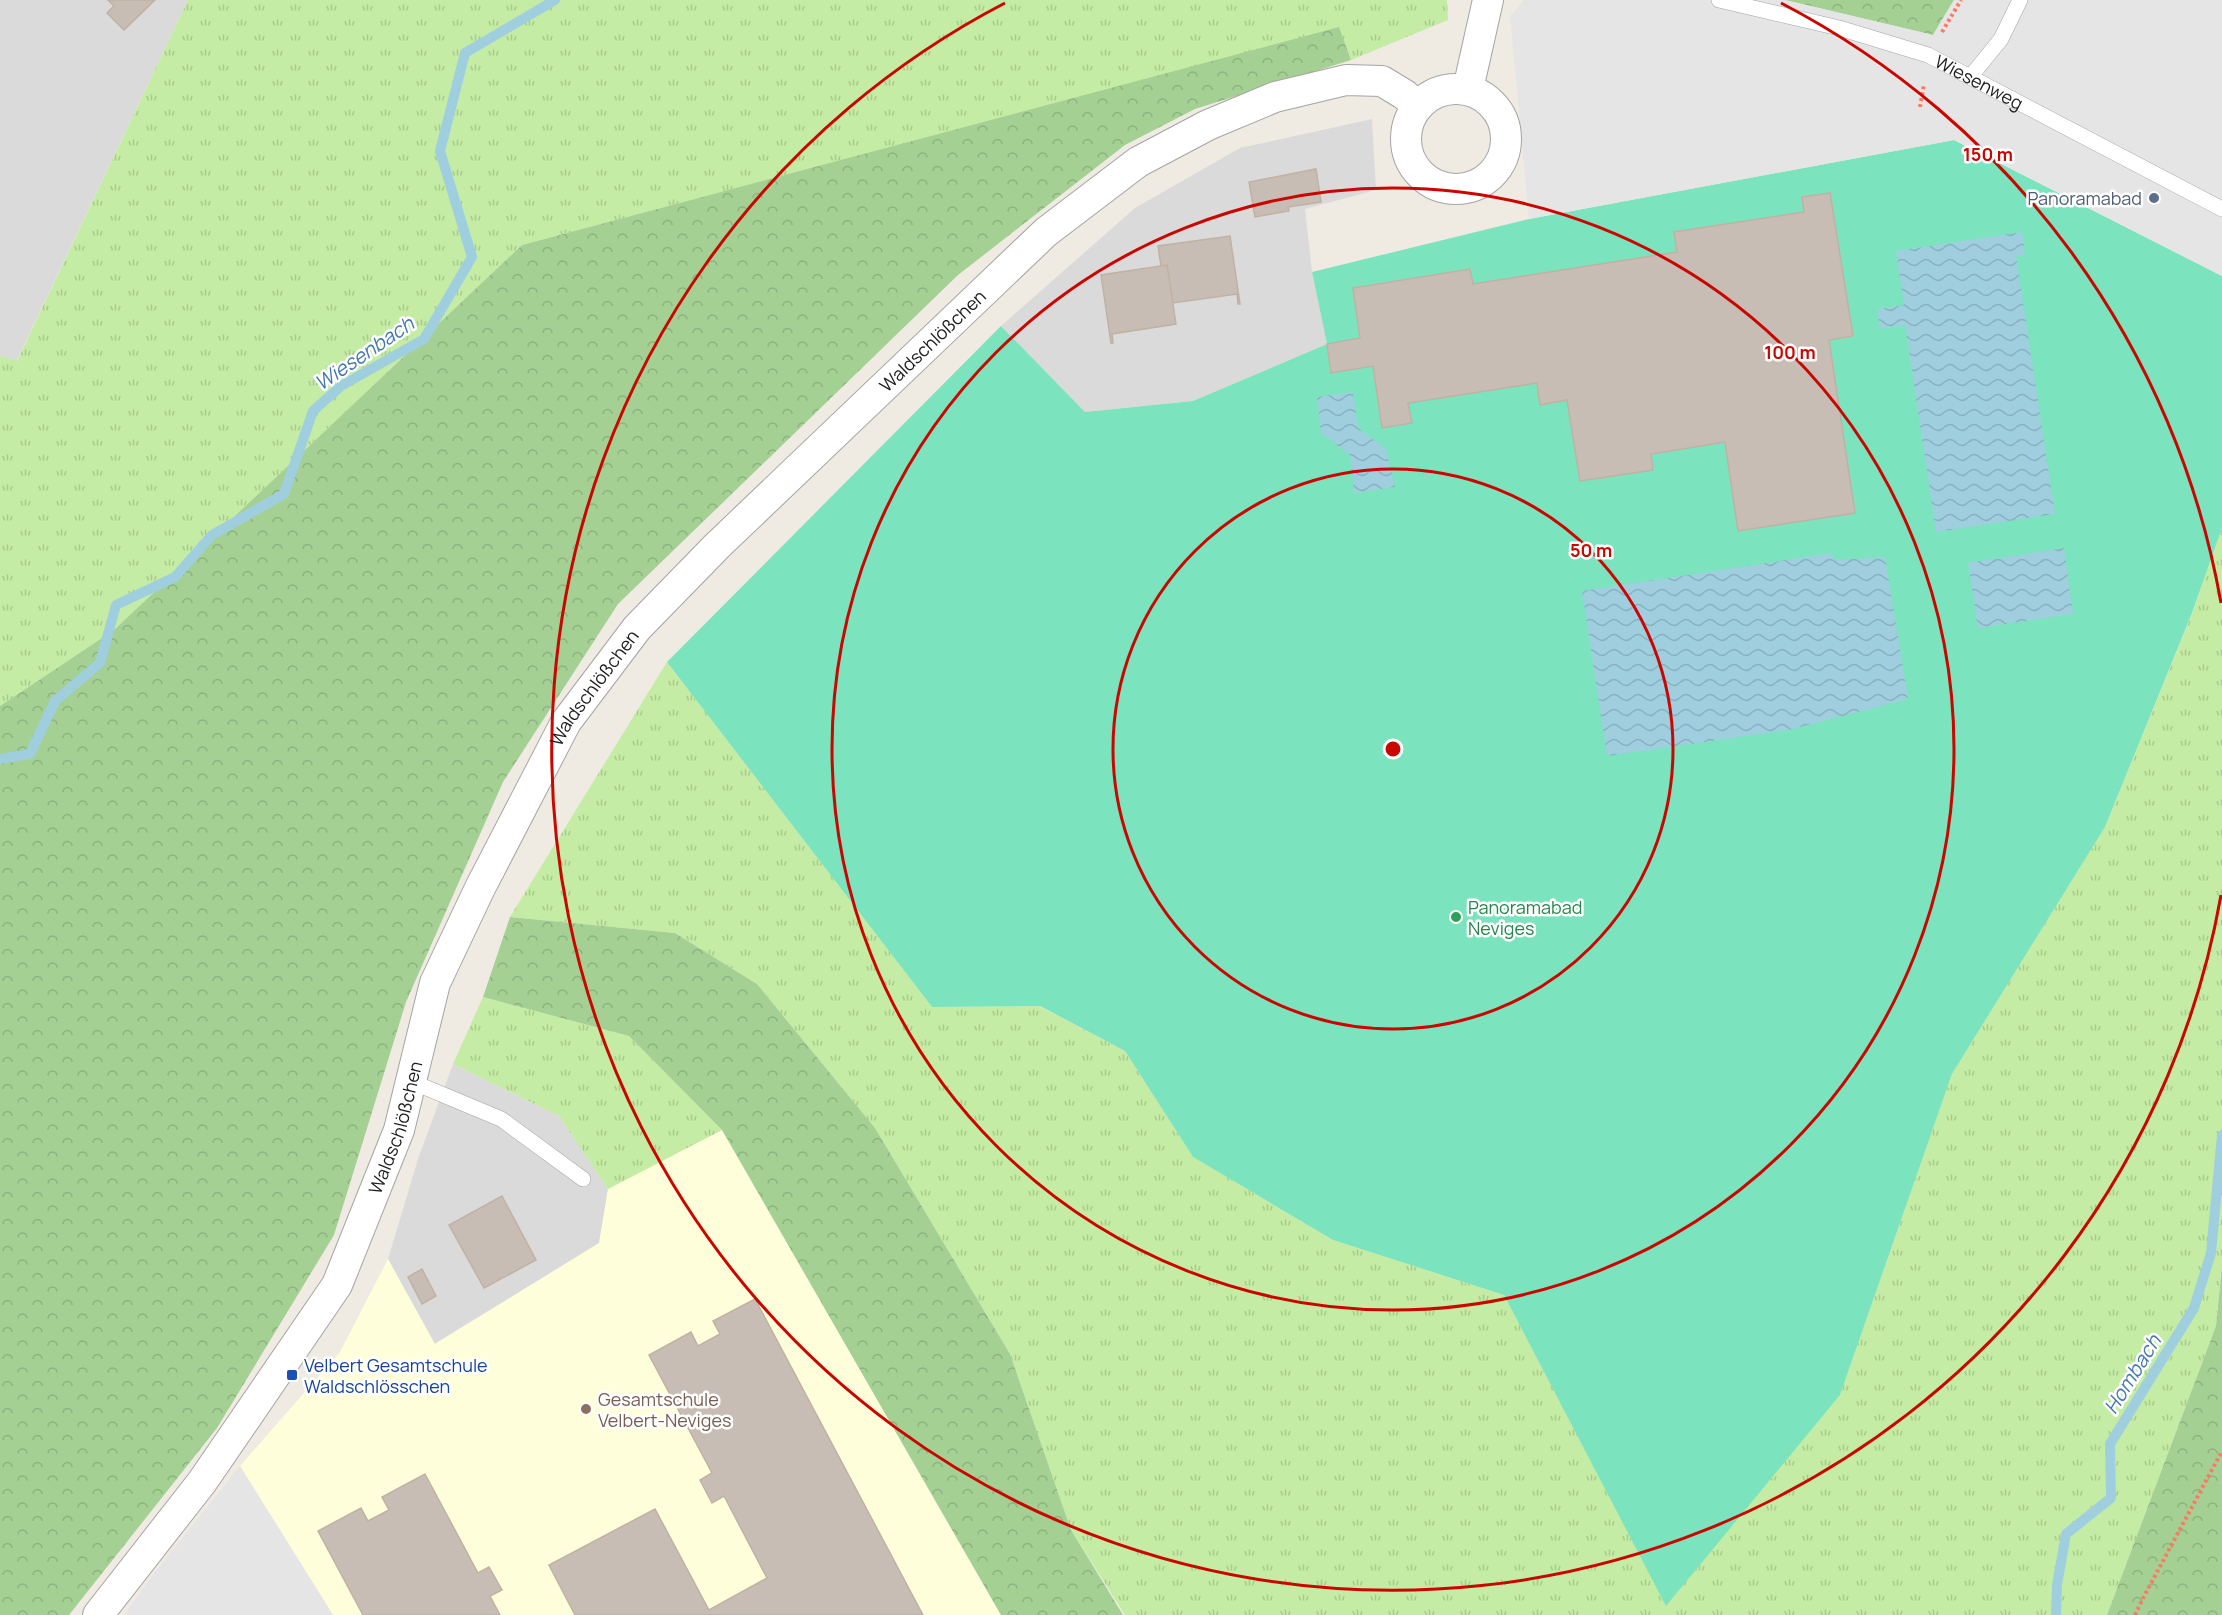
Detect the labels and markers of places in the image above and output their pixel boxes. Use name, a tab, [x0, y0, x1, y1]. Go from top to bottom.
place label: Panoramabad	[2028, 186, 2142, 210]
marker: Panoramabad	[2147, 191, 2161, 205]
centre of rings	[1383, 739, 1403, 759]
place label: Panoramabad Neviges	[1468, 895, 1582, 940]
marker: Panoramabad Neviges	[1449, 910, 1463, 924]
place label: Velbert Gesamtschule Waldschlösschen	[304, 1353, 488, 1398]
marker: Velbert Gesamtschule Waldschlösschen	[285, 1368, 299, 1382]
place label: Gesamtschule Velbert-Neviges	[598, 1387, 731, 1432]
marker: Gesamtschule Velbert-Neviges	[579, 1402, 593, 1416]

